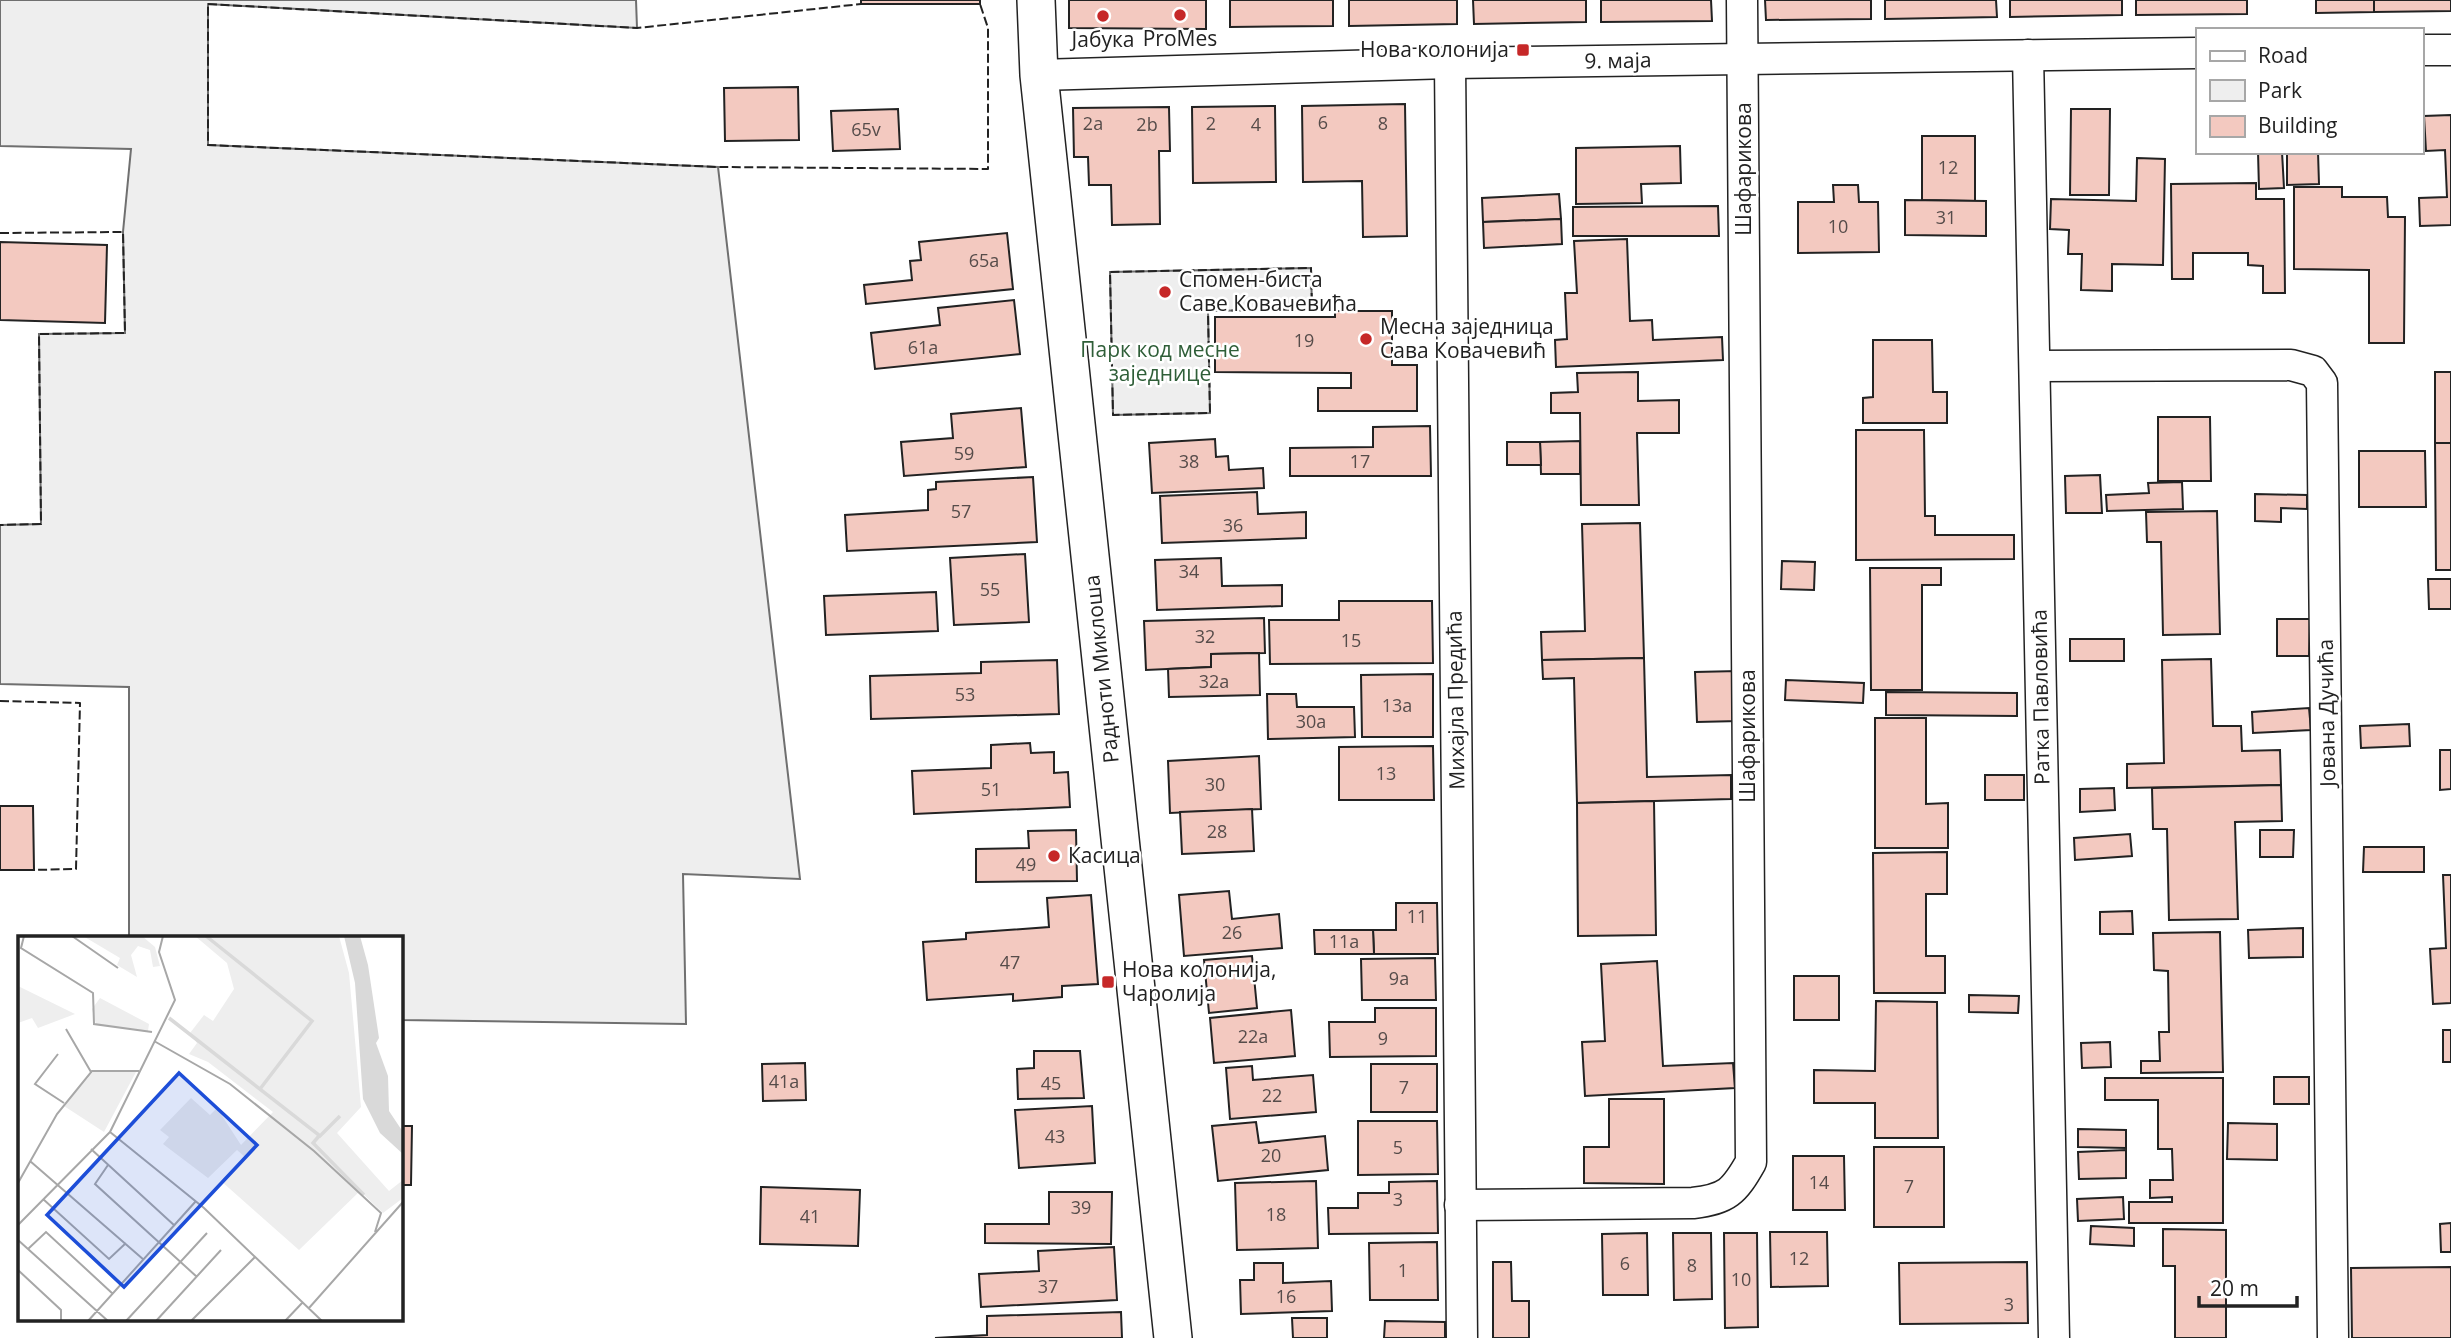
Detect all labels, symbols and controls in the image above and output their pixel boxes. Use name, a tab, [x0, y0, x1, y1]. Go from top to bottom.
marker: ProMes	[1172, 7, 1188, 23]
marker: Јабука	[1095, 8, 1111, 24]
place label: ProMes	[1143, 24, 1217, 52]
place label: Јабука	[1070, 25, 1134, 53]
legend	[2196, 28, 2423, 154]
place label: Нова колонија	[1360, 35, 1509, 63]
text: Road	[2258, 41, 2308, 69]
marker: Нова колонија	[1515, 42, 1531, 58]
street label: 9. маја	[1584, 45, 1652, 75]
text: Park	[2258, 76, 2302, 104]
street label: Шафарикова	[1729, 102, 1757, 236]
house number: 6	[1318, 110, 1328, 134]
house number: 2a	[1083, 111, 1103, 135]
house number: 2	[1206, 111, 1216, 135]
house number: 8	[1378, 111, 1388, 135]
text: Building	[2258, 111, 2337, 139]
house number: 2b	[1136, 112, 1158, 136]
house number: 4	[1251, 112, 1261, 136]
house number: 65v	[851, 117, 881, 141]
house number: 12	[1938, 155, 1958, 179]
house number: 31	[1936, 205, 1956, 229]
house number: 10	[1828, 214, 1848, 238]
house number: 65a	[969, 248, 999, 272]
place label: Спомен-биста Саве Ковачевића	[1179, 265, 1357, 317]
marker: Спомен-биста Саве Ковачевића	[1157, 284, 1173, 300]
place label: Месна заједница Сава Ковачевић	[1380, 312, 1554, 364]
house number: 19	[1294, 328, 1314, 352]
marker: Месна заједница Сава Ковачевић	[1358, 331, 1374, 347]
house number: 61a	[908, 335, 938, 359]
park label: Парк код месне заједнице	[1080, 335, 1240, 387]
house number: 59	[954, 441, 974, 465]
house number: 38	[1179, 449, 1199, 473]
house number: 17	[1350, 449, 1370, 473]
house number: 57	[951, 499, 971, 523]
house number: 36	[1223, 513, 1243, 537]
house number: 34	[1179, 559, 1199, 583]
street label: Радноти Миклоша	[1077, 574, 1125, 765]
house number: 55	[980, 577, 1000, 601]
street label: Ратка Павловића	[2024, 609, 2056, 785]
street label: Михајла Предића	[1439, 610, 1471, 790]
house number: 32	[1195, 624, 1215, 648]
house number: 15	[1341, 628, 1361, 652]
street label: Јована Дучића	[2311, 639, 2341, 789]
house number: 32a	[1199, 669, 1229, 693]
street label: Шафарикова	[1733, 669, 1761, 803]
house number: 53	[955, 682, 975, 706]
house number: 13a	[1382, 693, 1412, 717]
house number: 30a	[1296, 709, 1326, 733]
house number: 13	[1376, 761, 1396, 785]
house number: 30	[1205, 772, 1225, 796]
house number: 51	[981, 777, 1001, 801]
house number: 28	[1207, 819, 1227, 843]
place label: Касица	[1068, 841, 1141, 869]
marker: Касица	[1046, 848, 1062, 864]
house number: 49	[1016, 852, 1036, 876]
house number: 11	[1407, 904, 1427, 928]
house number: 26	[1222, 920, 1242, 944]
house number: 11a	[1329, 929, 1359, 953]
inset map	[18, 936, 402, 1320]
house number: 47	[1000, 950, 1020, 974]
place label: Нова колонија, Чаролија	[1122, 955, 1276, 1007]
house number: 9a	[1389, 966, 1409, 990]
marker: Нова колонија, Чаролија	[1100, 974, 1116, 990]
house number: 22a	[1238, 1024, 1268, 1048]
house number: 9	[1378, 1026, 1388, 1050]
house number: 41a	[769, 1069, 799, 1093]
house number: 45	[1041, 1071, 1061, 1095]
house number: 7	[1399, 1075, 1409, 1099]
house number: 22	[1262, 1083, 1282, 1107]
house number: 43	[1045, 1124, 1065, 1148]
house number: 5	[1393, 1135, 1403, 1159]
house number: 20	[1261, 1143, 1281, 1167]
house number: 14	[1809, 1170, 1829, 1194]
house number: 7	[1904, 1174, 1914, 1198]
house number: 3	[1393, 1187, 1403, 1211]
house number: 39	[1071, 1195, 1091, 1219]
house number: 18	[1266, 1202, 1286, 1226]
house number: 41	[800, 1204, 820, 1228]
house number: 12	[1789, 1246, 1809, 1270]
house number: 6	[1620, 1251, 1630, 1275]
house number: 8	[1687, 1253, 1697, 1277]
house number: 1	[1398, 1258, 1408, 1282]
scale bar	[2199, 1264, 2297, 1308]
house number: 10	[1731, 1267, 1751, 1291]
house number: 37	[1038, 1274, 1058, 1298]
text: 20 m	[2210, 1274, 2259, 1302]
house number: 16	[1276, 1284, 1296, 1308]
house number: 3	[2004, 1292, 2014, 1316]

